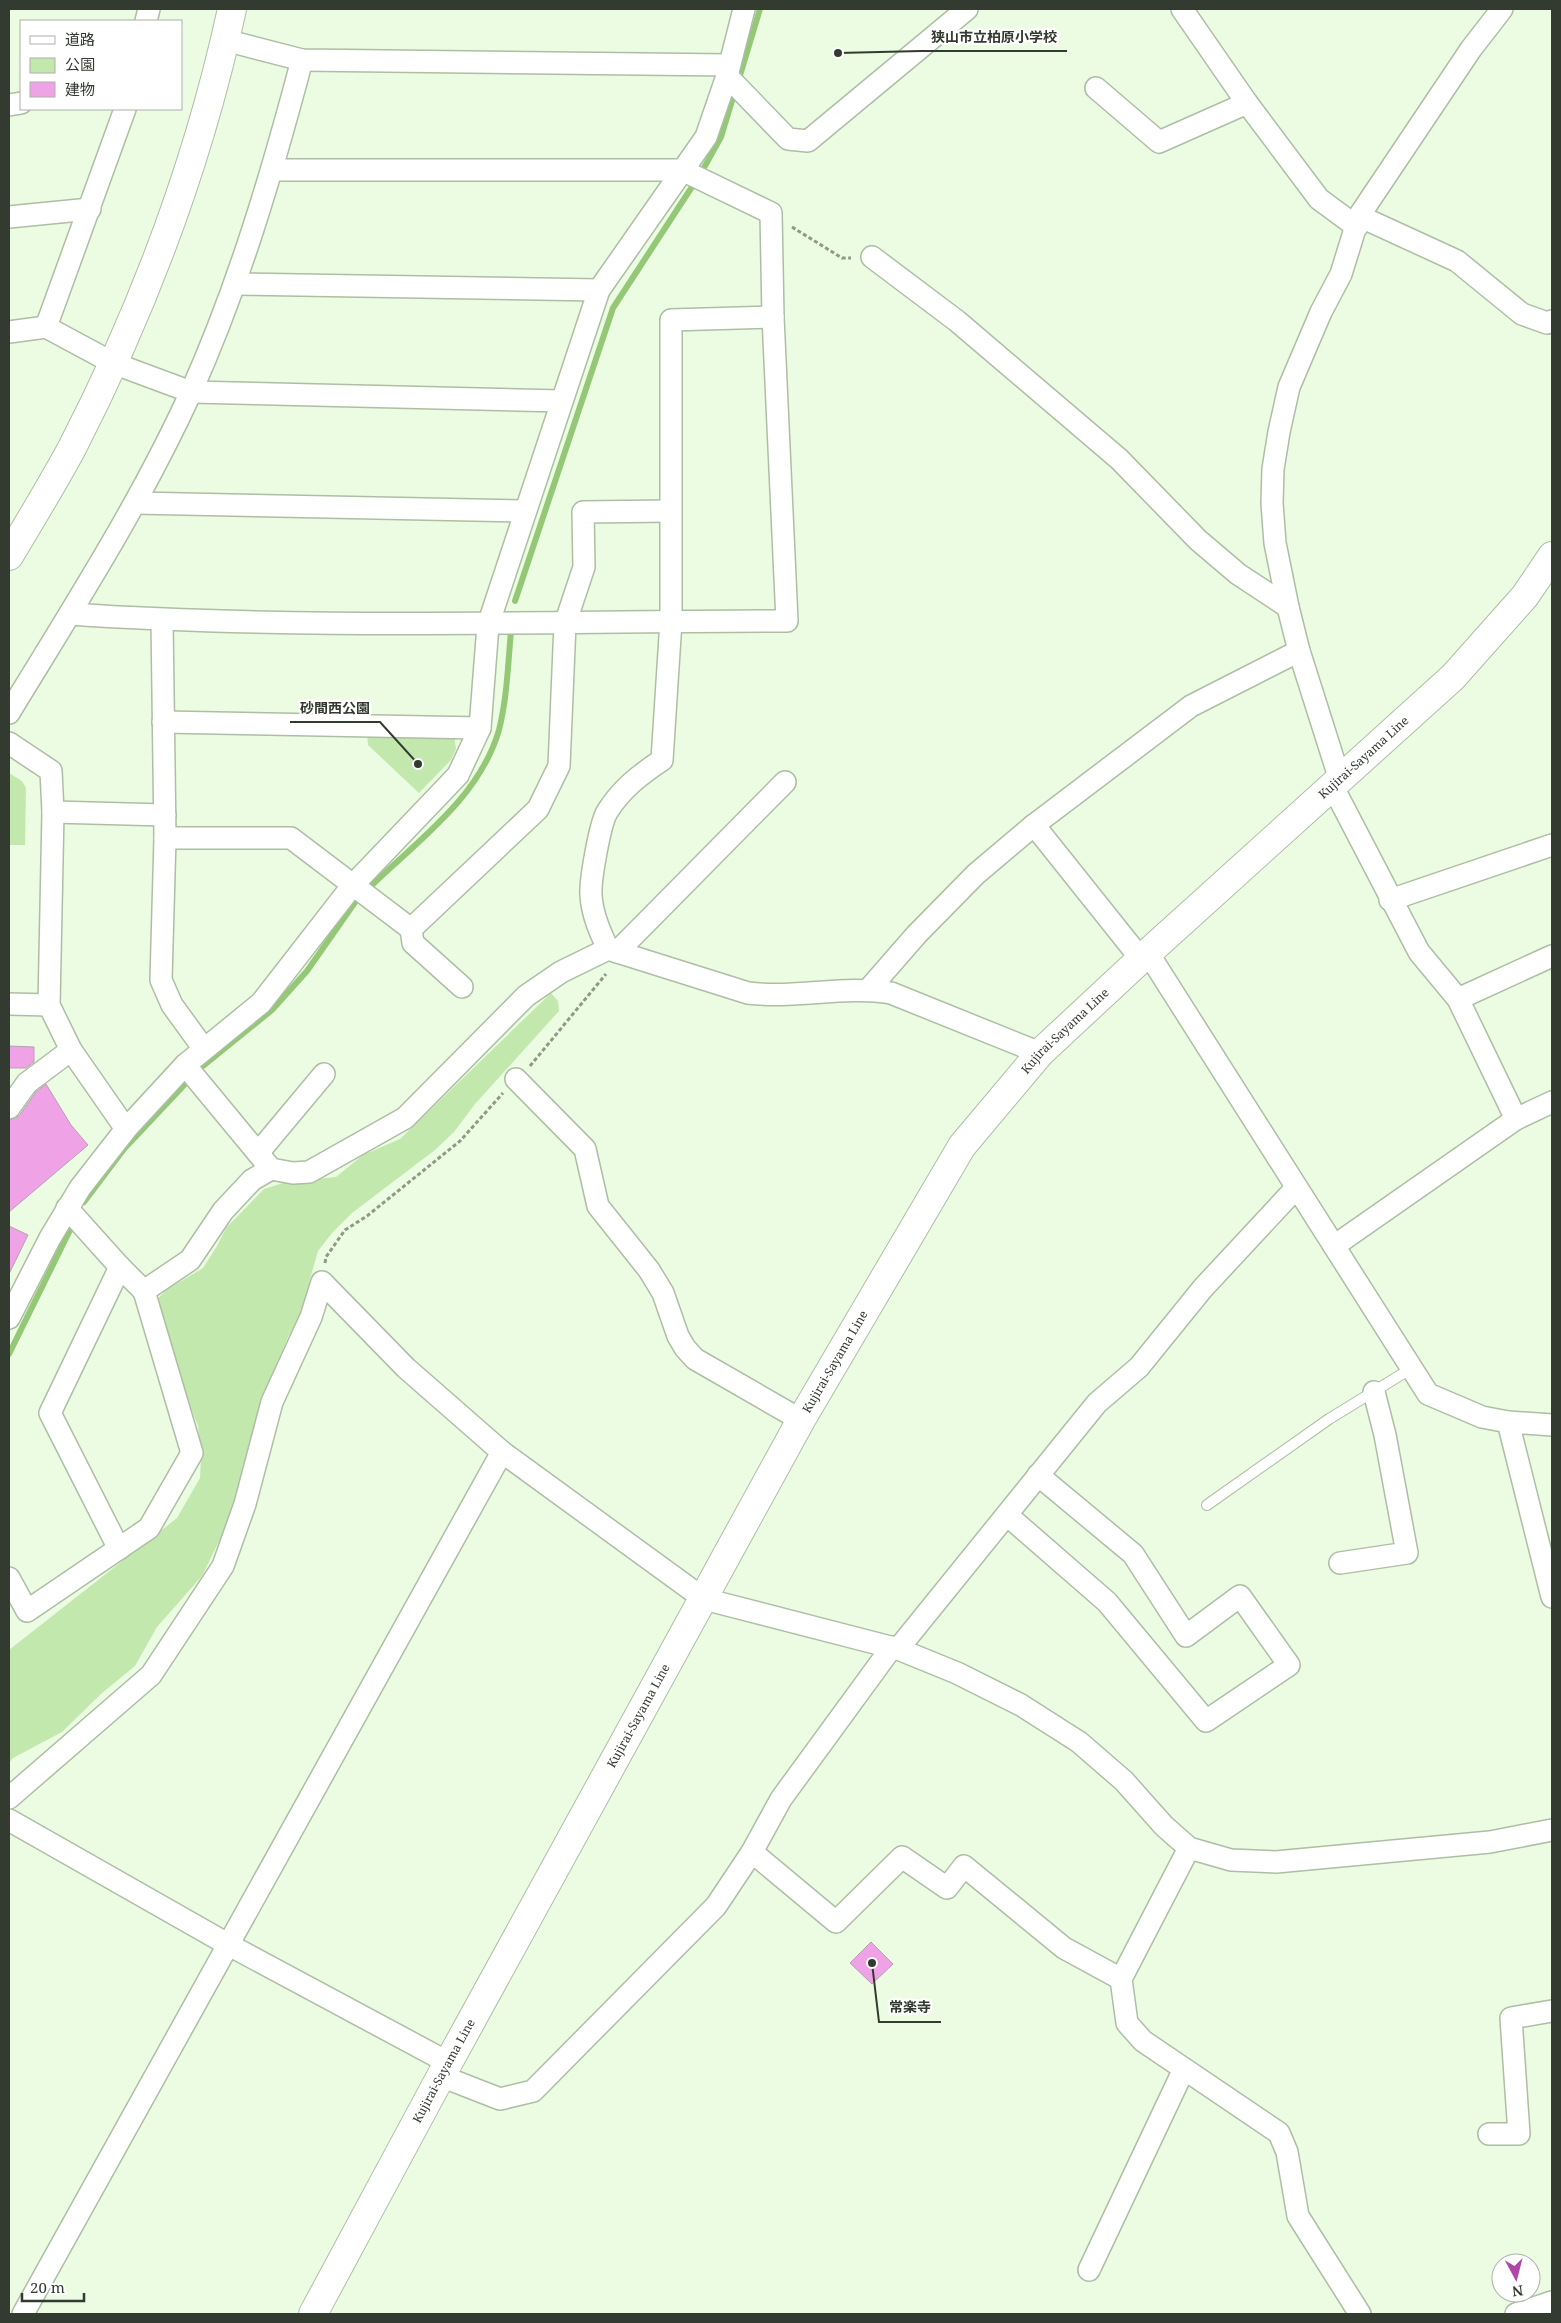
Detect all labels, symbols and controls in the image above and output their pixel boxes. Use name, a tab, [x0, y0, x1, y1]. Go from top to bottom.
legend	[20, 20, 182, 110]
callout: 狭山市立柏原小学校	[921, 22, 1067, 51]
text: 狭山市立柏原小学校	[931, 27, 1057, 46]
text: 道路	[65, 29, 95, 49]
text: 公園	[65, 54, 95, 74]
text: 建物	[65, 79, 95, 99]
callout: 砂間西公園	[290, 693, 380, 722]
text: 砂間西公園	[300, 698, 370, 717]
street label: Kujirai-Sayama Line	[1315, 712, 1412, 803]
street label: Kujirai-Sayama Line	[1017, 984, 1112, 1077]
street label: Kujirai-Sayama Line	[798, 1307, 872, 1416]
street label: Kujirai-Sayama Line	[603, 1661, 674, 1771]
callout: 常楽寺	[879, 1993, 941, 2022]
text: 常楽寺	[889, 1997, 931, 2016]
street label: Kujirai-Sayama Line	[408, 2016, 479, 2126]
north arrow	[1491, 2253, 1541, 2303]
scale bar	[22, 2270, 85, 2302]
text: 20 m	[30, 2277, 65, 2297]
text: N	[1511, 2281, 1524, 2302]

